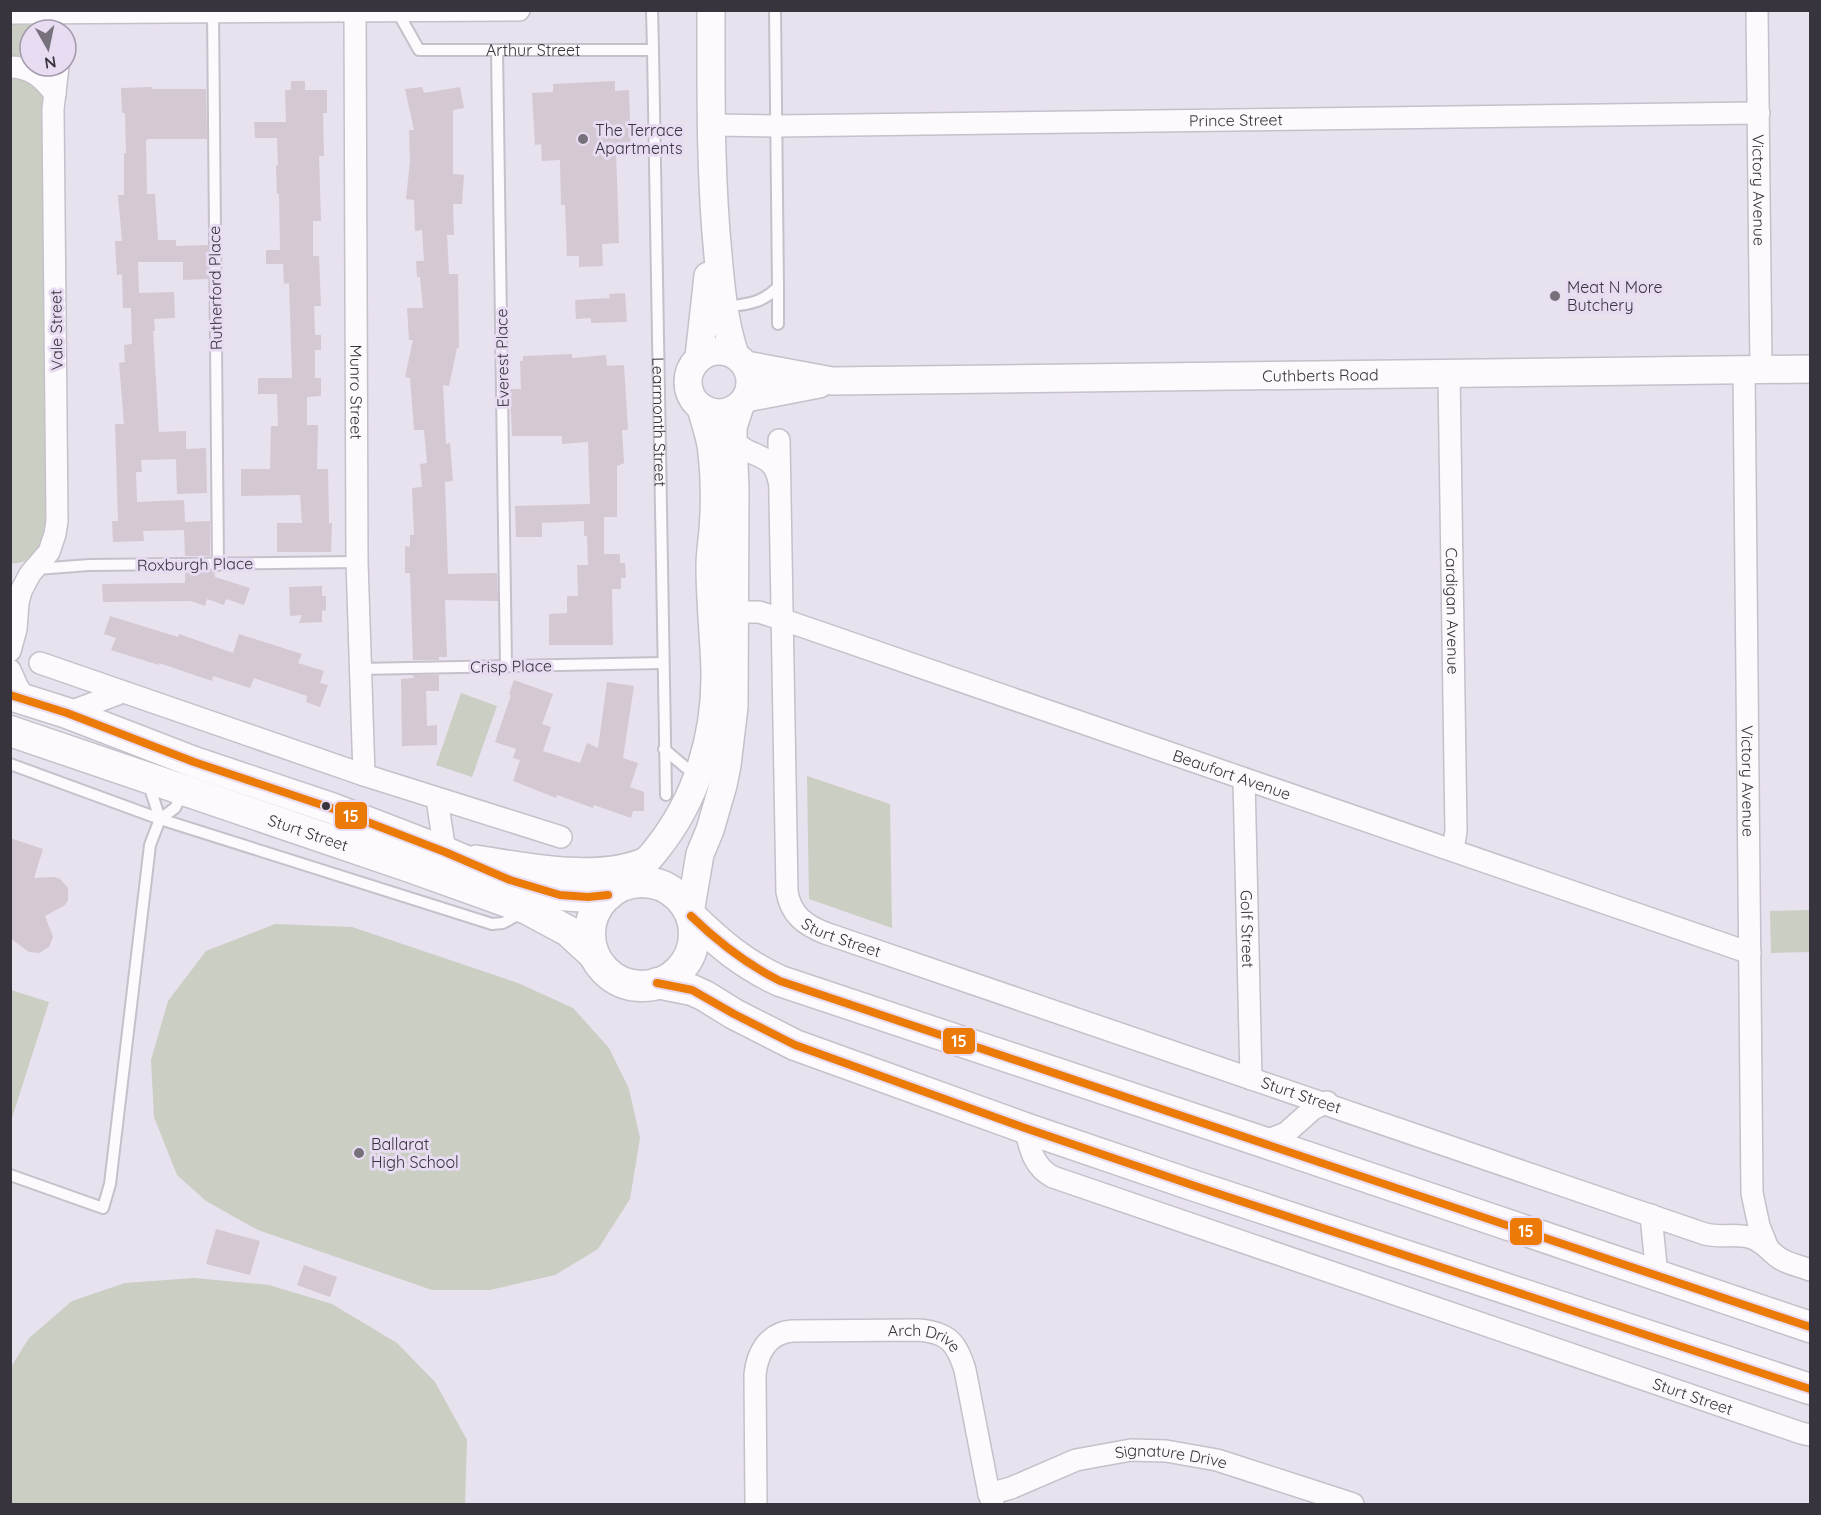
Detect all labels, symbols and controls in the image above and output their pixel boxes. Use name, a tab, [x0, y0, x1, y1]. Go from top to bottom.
north arrow	[18, 18, 78, 78]
street label: Arthur Street	[486, 40, 580, 60]
text: N	[43, 52, 58, 74]
street label: Prince Street	[1189, 109, 1283, 131]
place label: The Terrace Apartments	[595, 120, 683, 158]
marker: The Terrace Apartments	[576, 132, 590, 146]
street label: Victory Avenue	[1748, 134, 1770, 246]
street label: Rutherford Place	[204, 226, 226, 350]
place label: Meat N More Butchery	[1567, 277, 1663, 315]
street label: Vale Street	[45, 289, 67, 371]
marker: Meat N More Butchery	[1548, 289, 1562, 303]
street label: Everest Place	[491, 309, 513, 407]
street label: Munro Street	[346, 344, 367, 440]
street label: Learmonth Street	[648, 357, 671, 487]
street label: Cuthberts Road	[1262, 364, 1379, 386]
street label: Cardigan Avenue	[1442, 547, 1464, 675]
street label: Roxburgh Place	[137, 553, 253, 575]
street label: Crisp Place	[470, 655, 552, 677]
street label: Victory Avenue	[1737, 725, 1759, 837]
street label: Beaufort Avenue	[1170, 745, 1294, 804]
unlabelled marker	[320, 800, 332, 812]
line badge: 15	[334, 801, 368, 830]
text: 15	[343, 806, 359, 826]
street label: Sturt Street	[266, 810, 351, 855]
street label: Golf Street	[1237, 890, 1258, 968]
street label: Sturt Street	[798, 913, 884, 961]
line badge: 15	[942, 1027, 976, 1055]
text: 15	[951, 1031, 967, 1051]
street label: Sturt Street	[1259, 1072, 1344, 1118]
place label: Ballarat High School	[371, 1134, 459, 1172]
marker: Ballarat High School	[352, 1146, 366, 1160]
line badge: 15	[1509, 1217, 1543, 1246]
text: 15	[1518, 1221, 1534, 1241]
street label: Arch Drive	[888, 1320, 966, 1356]
street label: Sturt Street	[1650, 1373, 1736, 1419]
street label: Signature Drive	[1113, 1440, 1230, 1473]

